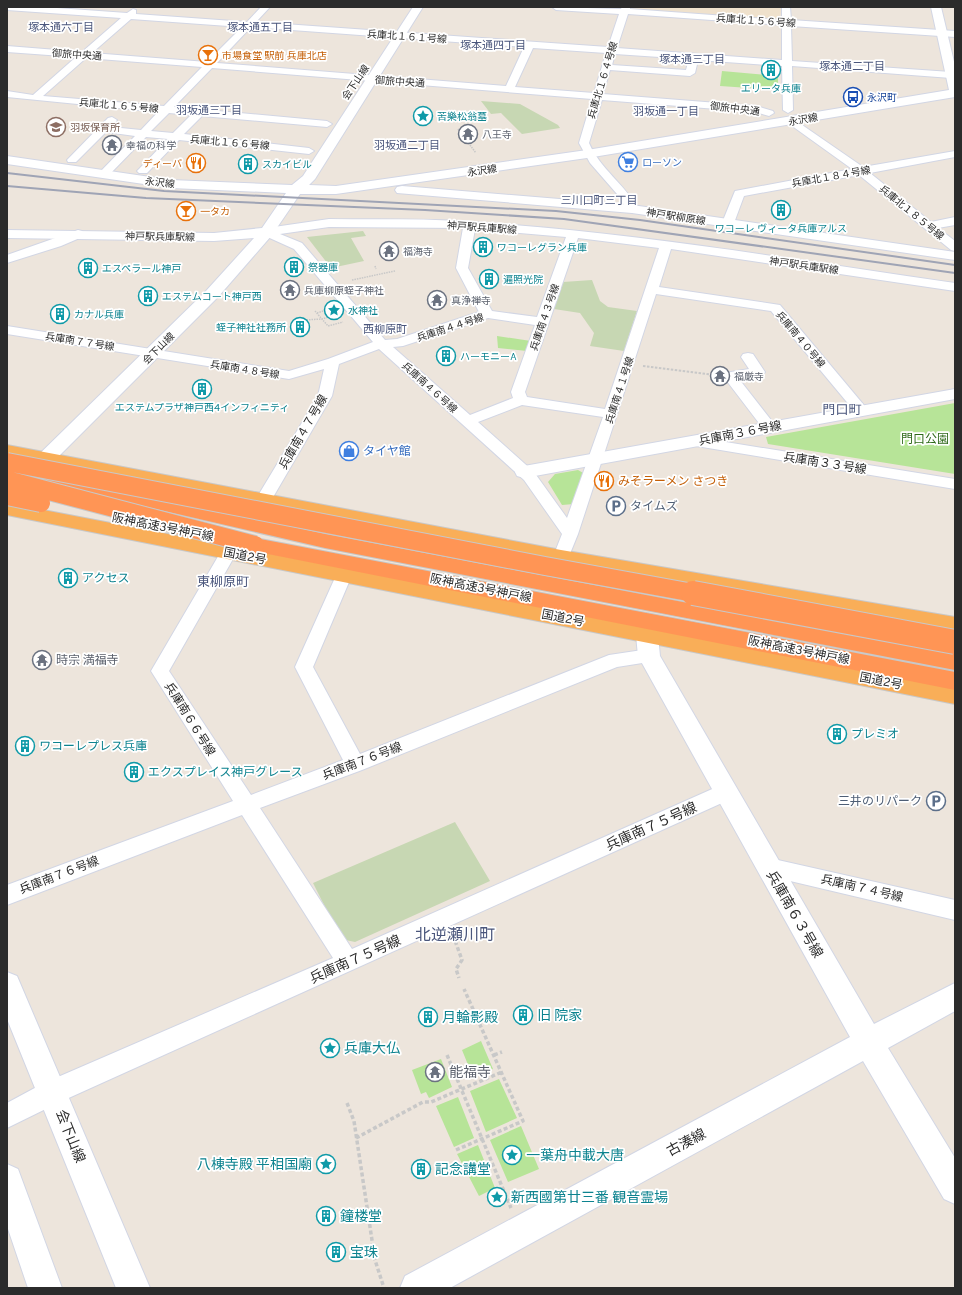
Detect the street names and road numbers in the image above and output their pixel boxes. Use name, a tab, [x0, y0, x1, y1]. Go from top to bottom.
street label: 兵庫北１５６号線	[716, 12, 796, 31]
street label: 兵庫北１６１号線	[367, 28, 447, 47]
street label: 兵庫北１６４号線	[586, 40, 621, 121]
street label: 御旅中央通	[52, 47, 102, 64]
street label: 会下山線	[340, 63, 373, 103]
street label: 御旅中央通	[375, 74, 425, 91]
street label: 兵庫北１６５号線	[78, 97, 159, 116]
street label: 御旅中央通	[709, 100, 760, 119]
street label: 永沢線	[787, 111, 819, 129]
street label: 兵庫北１６６号線	[189, 134, 270, 153]
street label: 永沢線	[466, 163, 498, 180]
street label: 兵庫北１８４号線	[791, 164, 872, 191]
street label: 永沢線	[144, 175, 175, 192]
street label: 兵庫北１８５号線	[876, 183, 946, 243]
street label: 神戸駅柳原線	[645, 206, 706, 229]
street label: 神戸駅兵庫駅線	[447, 220, 517, 237]
street label: 神戸駅兵庫駅線	[125, 230, 195, 245]
street label: 神戸駅兵庫駅線	[768, 255, 839, 278]
street label: 兵庫南４３号線	[528, 282, 563, 353]
street label: 兵庫南４０号線	[772, 309, 827, 371]
street label: 兵庫南４４号線	[415, 311, 486, 345]
street label: 会下山線	[140, 330, 178, 368]
street label: 兵庫南７７号線	[44, 331, 115, 354]
street label: 兵庫南４１号線	[603, 355, 637, 426]
street label: 兵庫南４８号線	[209, 359, 280, 382]
street label: 兵庫南４６号線	[399, 360, 459, 416]
street label: 兵庫南４７号線	[276, 392, 332, 473]
street label: 兵庫南３６号線	[697, 418, 783, 450]
street label: 兵庫南３３号線	[782, 450, 868, 478]
street label: 阪神高速3号神戸線	[111, 510, 215, 546]
street label: 国道2号	[222, 545, 268, 569]
street label: 阪神高速3号神戸線	[429, 571, 533, 607]
street label: 国道2号	[540, 607, 586, 631]
street label: 阪神高速3号神戸線	[747, 633, 851, 669]
street label: 国道2号	[858, 670, 904, 694]
street label: 兵庫南６６号線	[160, 680, 218, 759]
street label: 兵庫南７６号線	[320, 739, 404, 784]
street label: 兵庫南７５号線	[603, 800, 700, 855]
street label: 兵庫南７６号線	[17, 853, 101, 898]
street label: 兵庫南６３号線	[762, 868, 826, 961]
street label: 兵庫南７４号線	[819, 872, 905, 906]
street label: 兵庫南７５号線	[307, 933, 404, 988]
street label: 会下山線	[51, 1107, 88, 1166]
street label: 古湊線	[664, 1126, 709, 1161]

